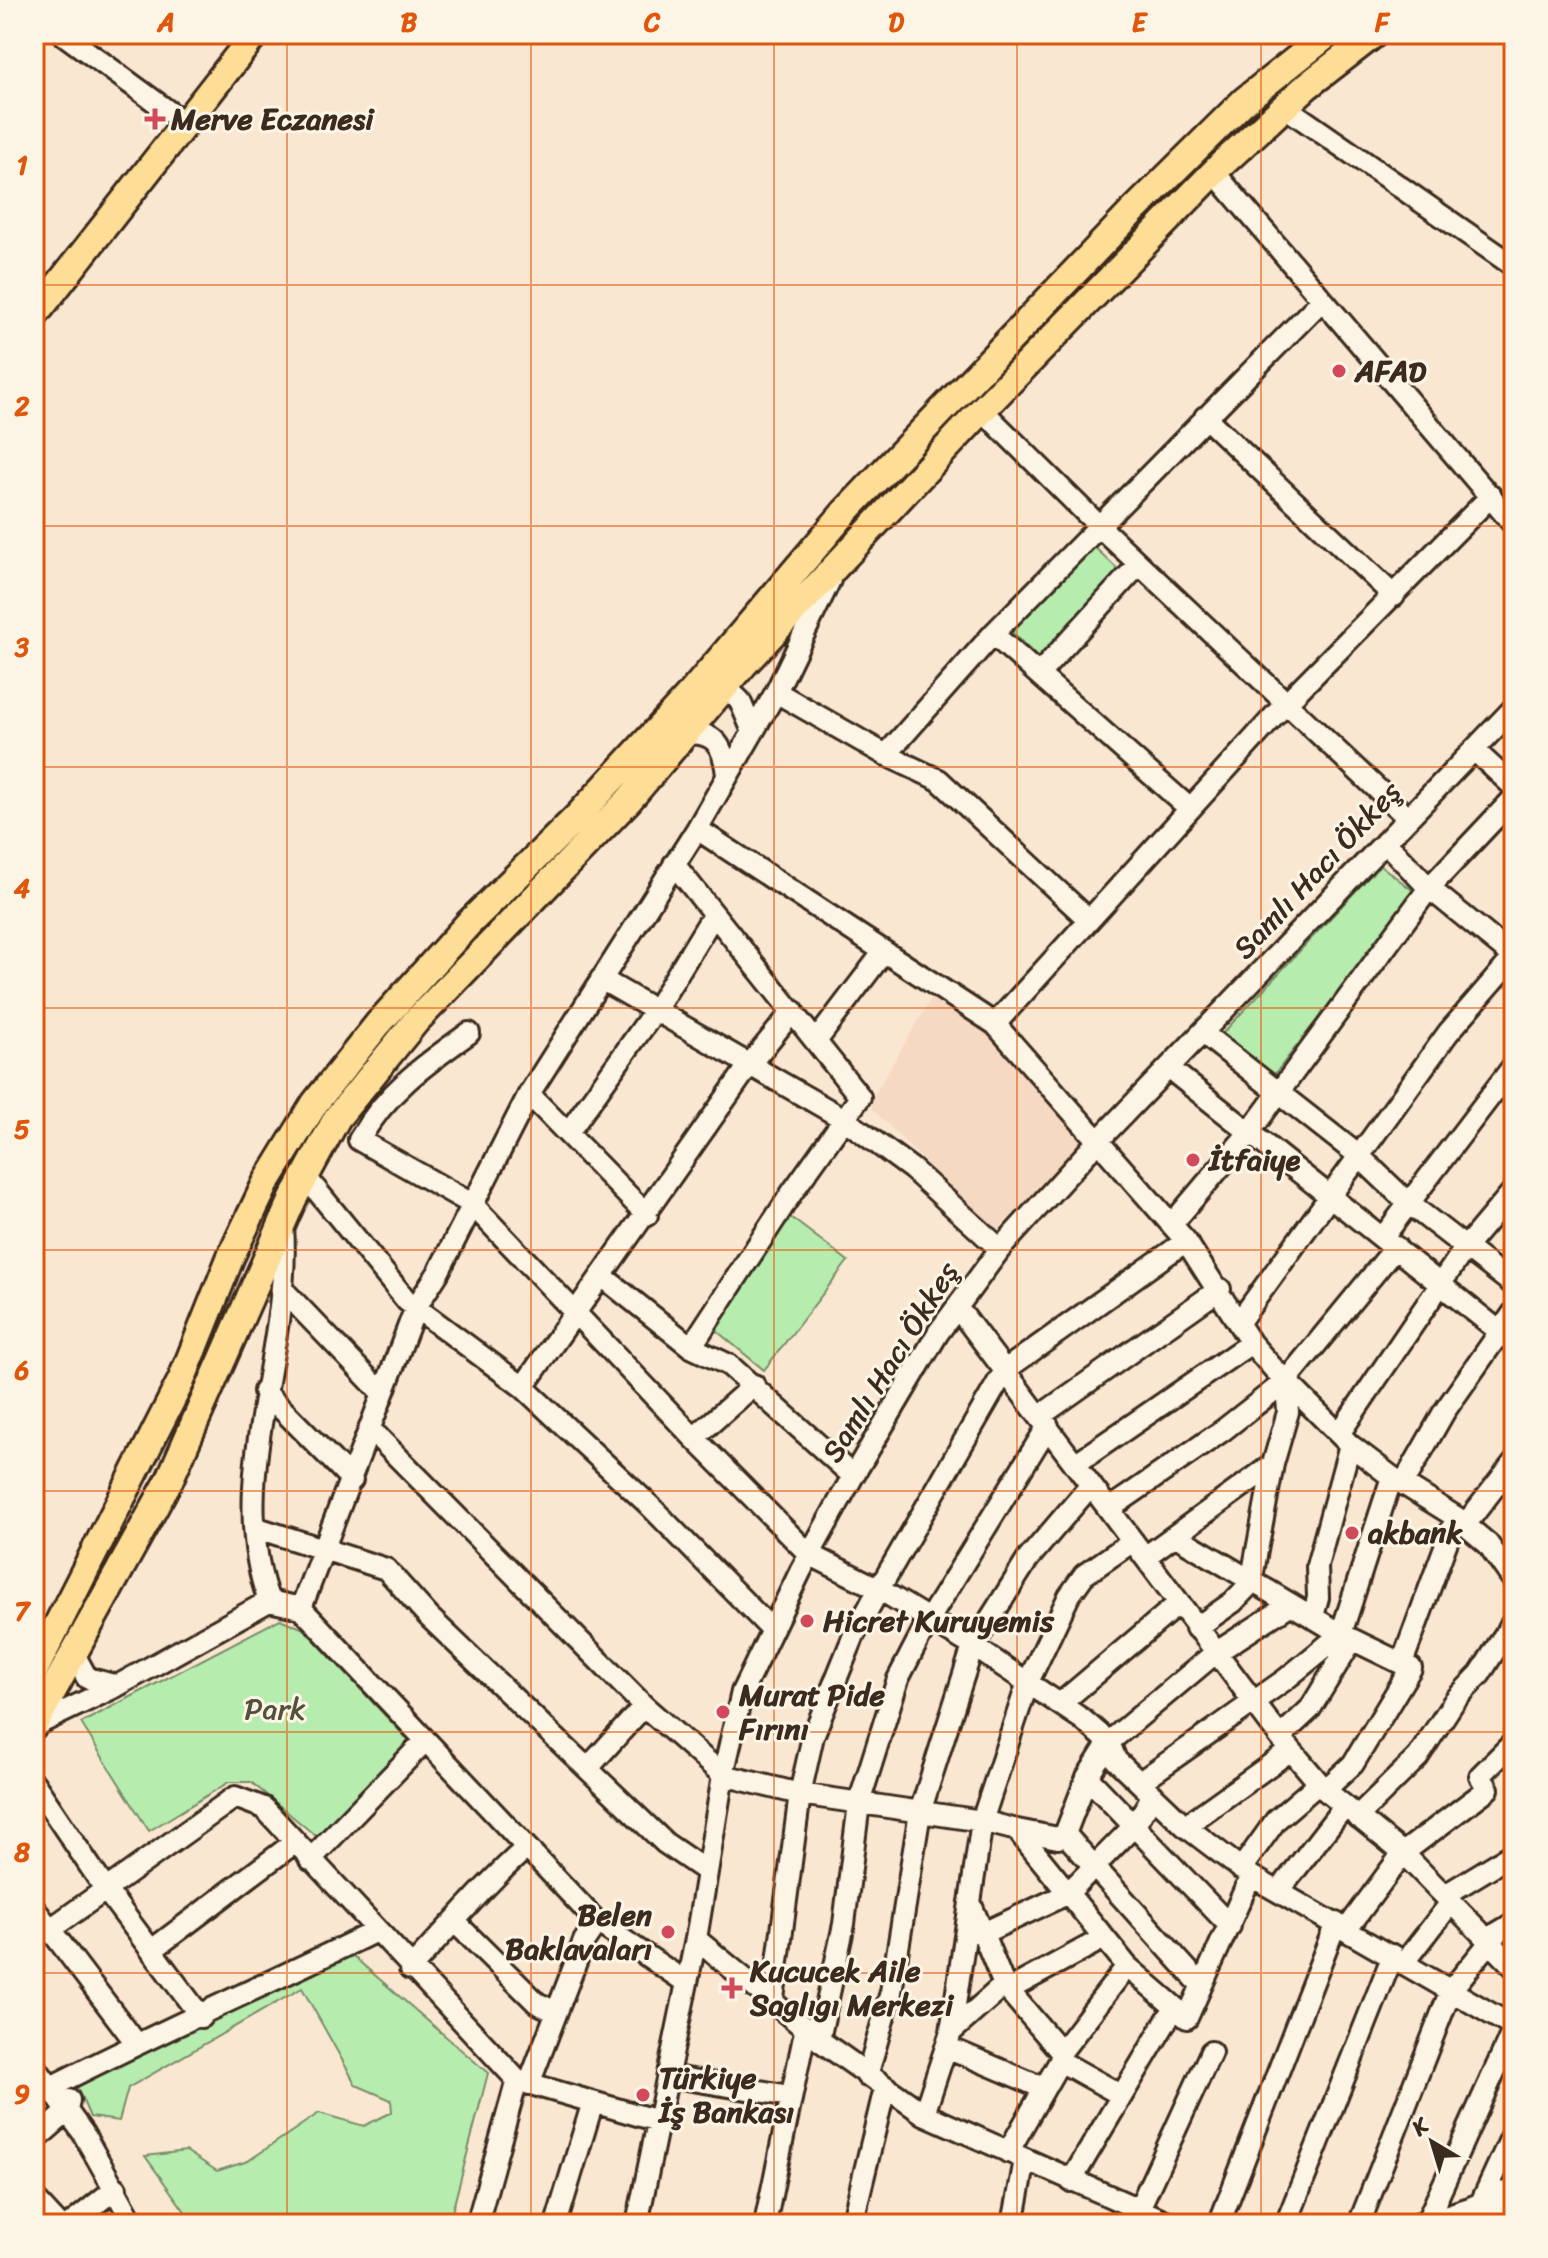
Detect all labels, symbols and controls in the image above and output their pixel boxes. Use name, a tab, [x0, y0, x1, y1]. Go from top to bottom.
text: A	[156, 0, 175, 45]
text: B	[401, 0, 418, 45]
text: C	[643, 0, 661, 45]
text: D	[888, 0, 904, 45]
text: E	[1132, 0, 1149, 45]
text: F	[1374, 0, 1391, 45]
place label: Merve Eczanesi	[170, 92, 375, 146]
marker: Merve Eczanesi	[146, 110, 164, 128]
text: 1	[16, 142, 28, 188]
place label: AFAD	[1353, 344, 1427, 398]
marker: AFAD	[1330, 362, 1348, 380]
text: 2	[13, 383, 30, 429]
text: 3	[14, 624, 30, 670]
street label: Samlı Hacı Ökkeş	[1219, 768, 1415, 972]
text: 4	[14, 865, 30, 911]
text: 5	[14, 1106, 30, 1152]
place label: İtfaiye	[1207, 1133, 1301, 1187]
marker: İtfaiye	[1184, 1151, 1202, 1169]
street label: Samlı Hacı Ökkeş	[806, 1250, 974, 1474]
text: 6	[14, 1347, 30, 1393]
place label: akbank	[1367, 1506, 1463, 1560]
marker: akbank	[1343, 1524, 1361, 1542]
text: 7	[15, 1588, 32, 1634]
place label: Hicret Kuruyemis	[823, 1594, 1055, 1648]
marker: Hicret Kuruyemis	[798, 1612, 816, 1630]
place label: Murat Pide Fırını	[738, 1668, 886, 1756]
park label: Park	[244, 1682, 306, 1736]
marker: Murat Pide Fırını	[714, 1703, 732, 1721]
text: 8	[13, 1829, 30, 1875]
place label: Belen Baklavaları	[505, 1888, 653, 1976]
marker: Belen Baklavaları	[659, 1923, 677, 1941]
place label: Kucucek Aile Saglıgı Merkezi	[749, 1944, 955, 2032]
marker: Kucucek Aile Saglıgı Merkezi	[721, 1977, 743, 1999]
place label: Türkiye İş Bankası	[657, 2051, 794, 2139]
text: 9	[14, 2071, 30, 2117]
marker: Türkiye İş Bankası	[634, 2086, 652, 2104]
north arrow	[1392, 2102, 1472, 2182]
text: K	[1402, 2106, 1439, 2147]

